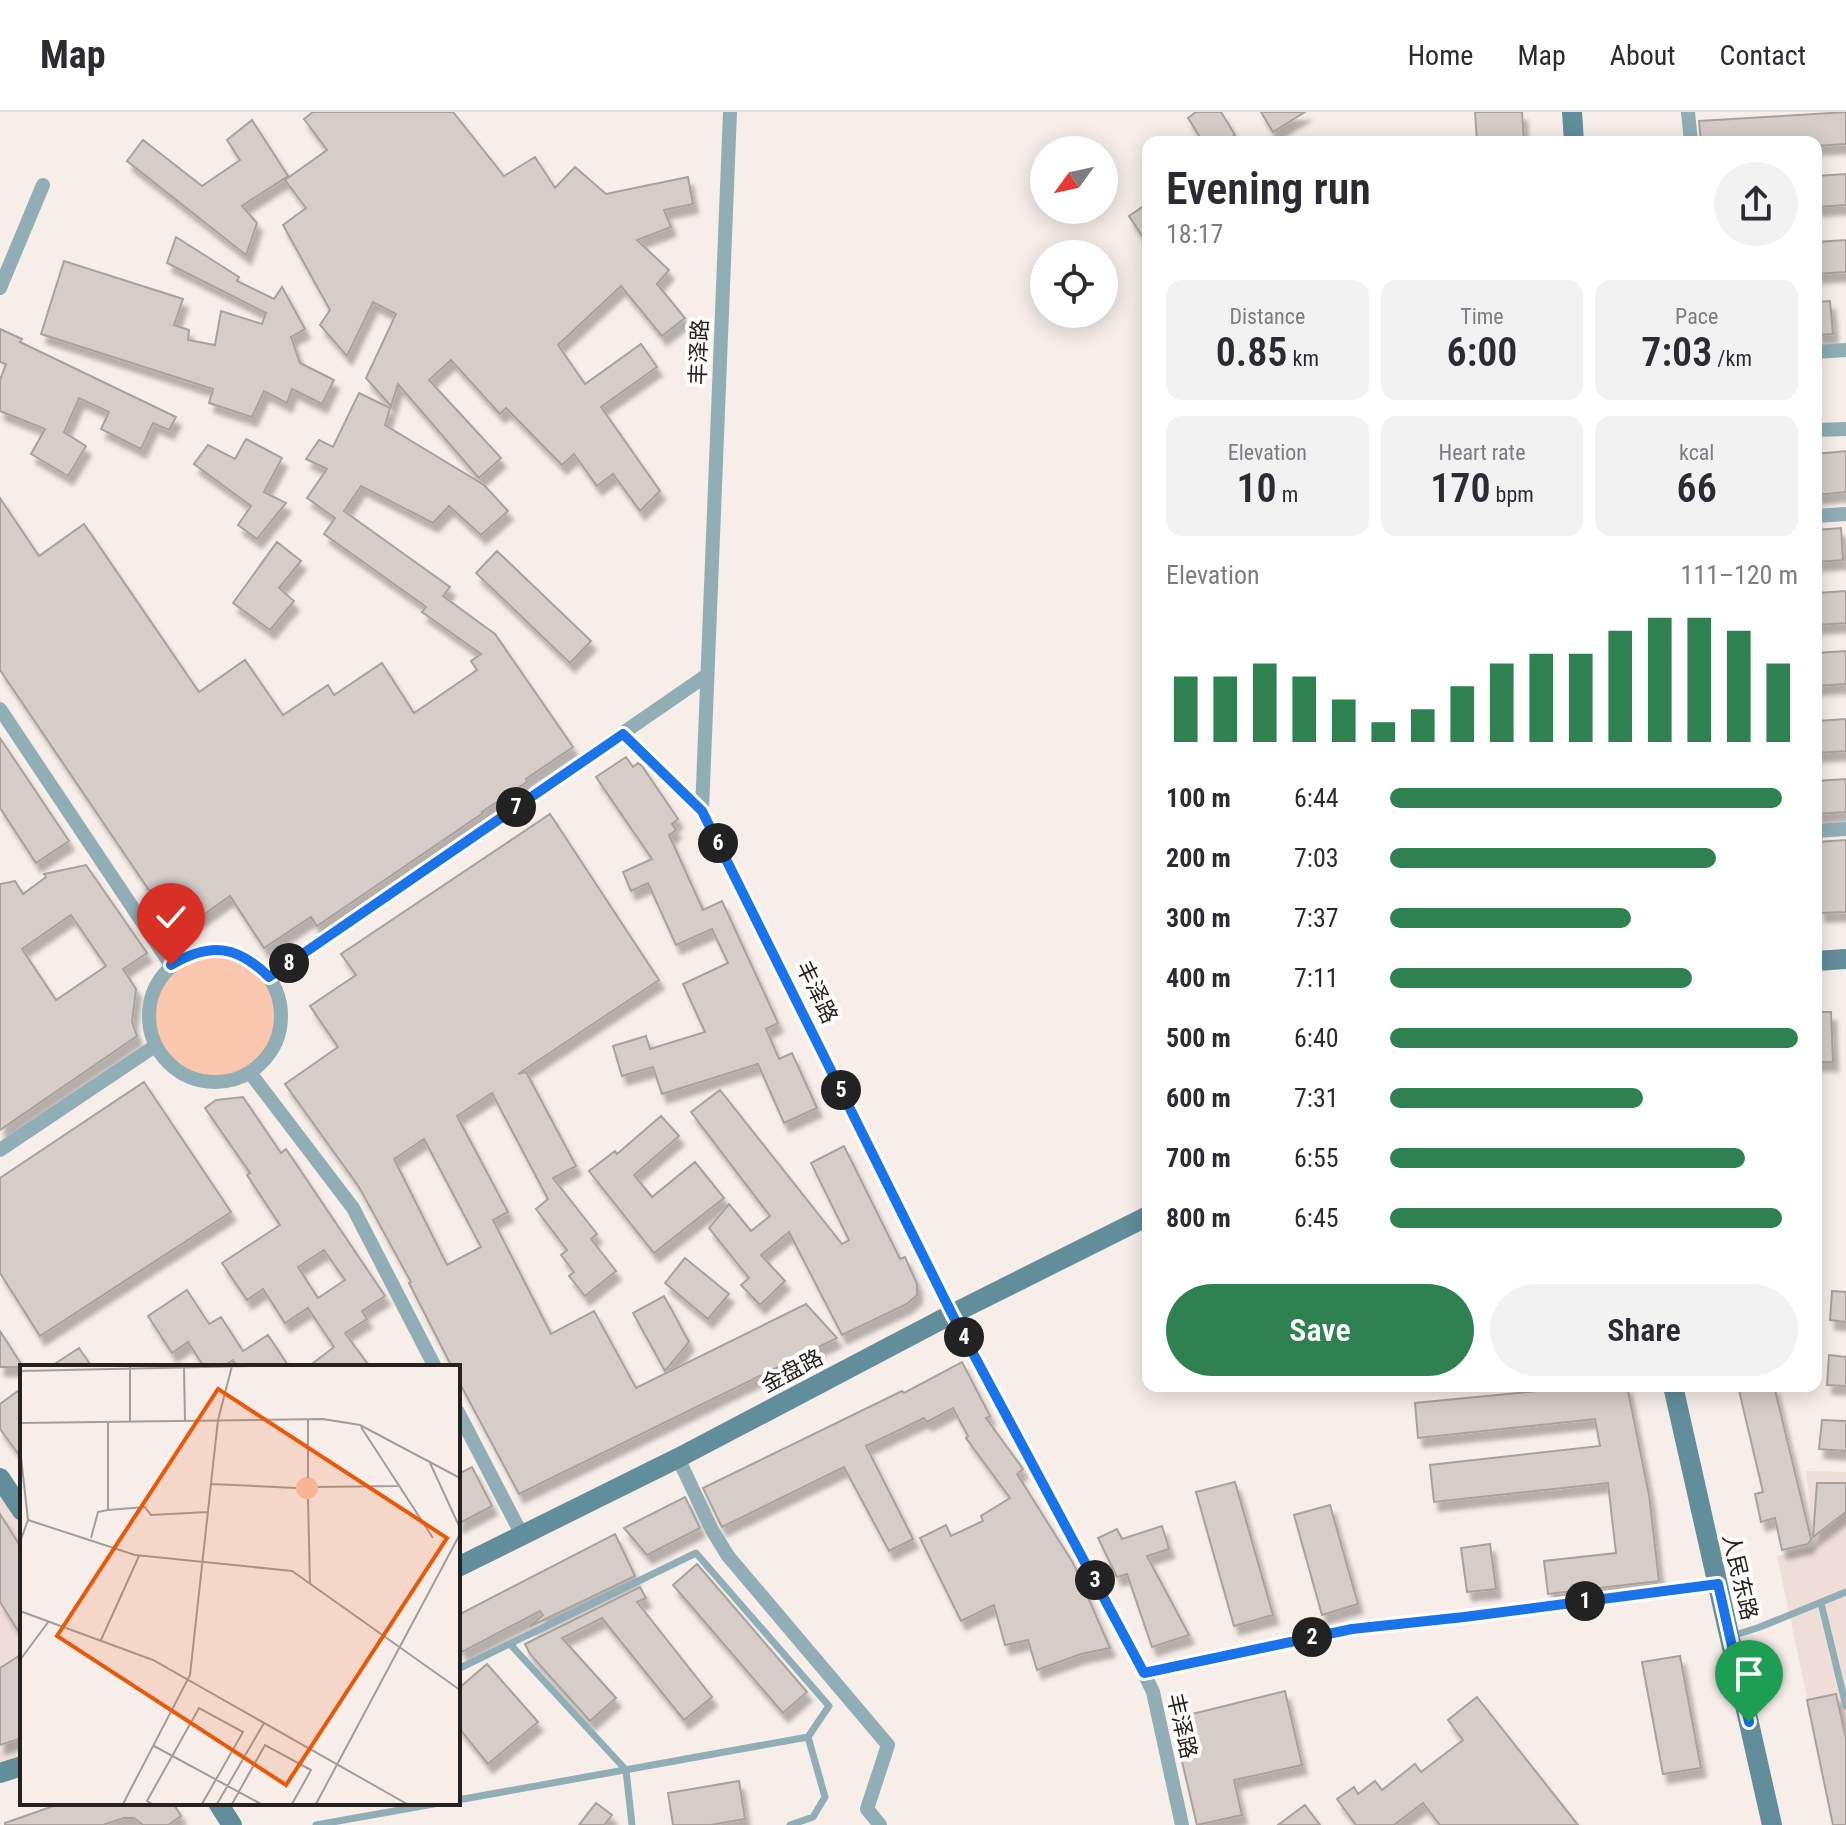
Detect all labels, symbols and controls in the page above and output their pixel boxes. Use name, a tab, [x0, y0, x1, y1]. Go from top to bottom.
text: Map	[40, 33, 106, 77]
text: Home	[1408, 39, 1473, 72]
text: Map	[1517, 39, 1566, 72]
text: About	[1610, 39, 1676, 72]
text: Contact	[1720, 39, 1806, 72]
north arrow	[1030, 136, 1118, 224]
map controls	[1030, 136, 1118, 328]
button: share	[1714, 162, 1798, 246]
text: Evening run	[1166, 163, 1371, 215]
text: 18:17	[1166, 219, 1223, 249]
button: locate	[1030, 240, 1118, 328]
text: Distance	[1229, 304, 1305, 329]
text: Time	[1460, 304, 1504, 329]
text: Pace	[1675, 304, 1718, 329]
street label: 丰泽路	[685, 319, 713, 385]
text: 0.85	[1216, 329, 1287, 376]
text: 6:00	[1447, 329, 1517, 376]
text: 7:03	[1641, 329, 1712, 376]
text: km	[1287, 346, 1319, 371]
text: /km	[1712, 346, 1752, 371]
text: Elevation	[1228, 440, 1307, 465]
text: Heart rate	[1439, 440, 1525, 465]
text: kcal	[1679, 440, 1714, 465]
text: 10	[1236, 465, 1277, 512]
text: 170	[1430, 465, 1491, 512]
text: 66	[1677, 465, 1717, 512]
text: m	[1277, 482, 1298, 507]
text: bpm	[1491, 482, 1534, 507]
text: Elevation	[1166, 560, 1260, 590]
text: 111–120 m	[1681, 560, 1798, 590]
text: 100 m	[1166, 783, 1231, 813]
text: 6:44	[1294, 783, 1339, 813]
pin: 7	[496, 787, 536, 827]
text: 7	[510, 794, 522, 819]
pin: 6	[698, 823, 738, 863]
text: 6	[712, 830, 724, 855]
text: 200 m	[1166, 843, 1231, 873]
text: 7:03	[1294, 843, 1339, 873]
pin	[137, 883, 205, 965]
icon: check	[149, 895, 193, 939]
text: 300 m	[1166, 903, 1231, 933]
text: 7:37	[1294, 903, 1339, 933]
pin: 8	[269, 943, 309, 983]
text: 8	[283, 950, 295, 975]
street label: 丰泽路	[791, 957, 843, 1027]
text: 400 m	[1166, 963, 1231, 993]
text: 7:11	[1294, 963, 1339, 993]
text: 500 m	[1166, 1023, 1231, 1053]
text: 6:40	[1294, 1023, 1339, 1053]
pin: 5	[821, 1070, 861, 1110]
text: 5	[835, 1077, 847, 1102]
text: 600 m	[1166, 1083, 1231, 1113]
text: 7:31	[1294, 1083, 1339, 1113]
text: 700 m	[1166, 1143, 1231, 1173]
text: 6:55	[1294, 1143, 1339, 1173]
text: 800 m	[1166, 1203, 1231, 1233]
text: 6:45	[1294, 1203, 1339, 1233]
button: Save	[1166, 1284, 1474, 1376]
button: Share	[1490, 1284, 1798, 1376]
pin: 4	[944, 1317, 984, 1357]
text: 4	[958, 1324, 970, 1349]
street label: 金盘路	[757, 1344, 827, 1398]
inset map	[20, 1365, 460, 1805]
street label: 人民东路	[1718, 1531, 1762, 1623]
pin: 3	[1075, 1560, 1115, 1600]
text: 3	[1089, 1567, 1101, 1592]
pin: 1	[1565, 1581, 1605, 1621]
text: 1	[1579, 1588, 1591, 1613]
pin: 2	[1292, 1617, 1332, 1657]
text: 2	[1306, 1624, 1318, 1649]
pin	[1715, 1640, 1783, 1722]
icon: arrive	[1727, 1652, 1771, 1696]
street label: 丰泽路	[1162, 1691, 1202, 1761]

